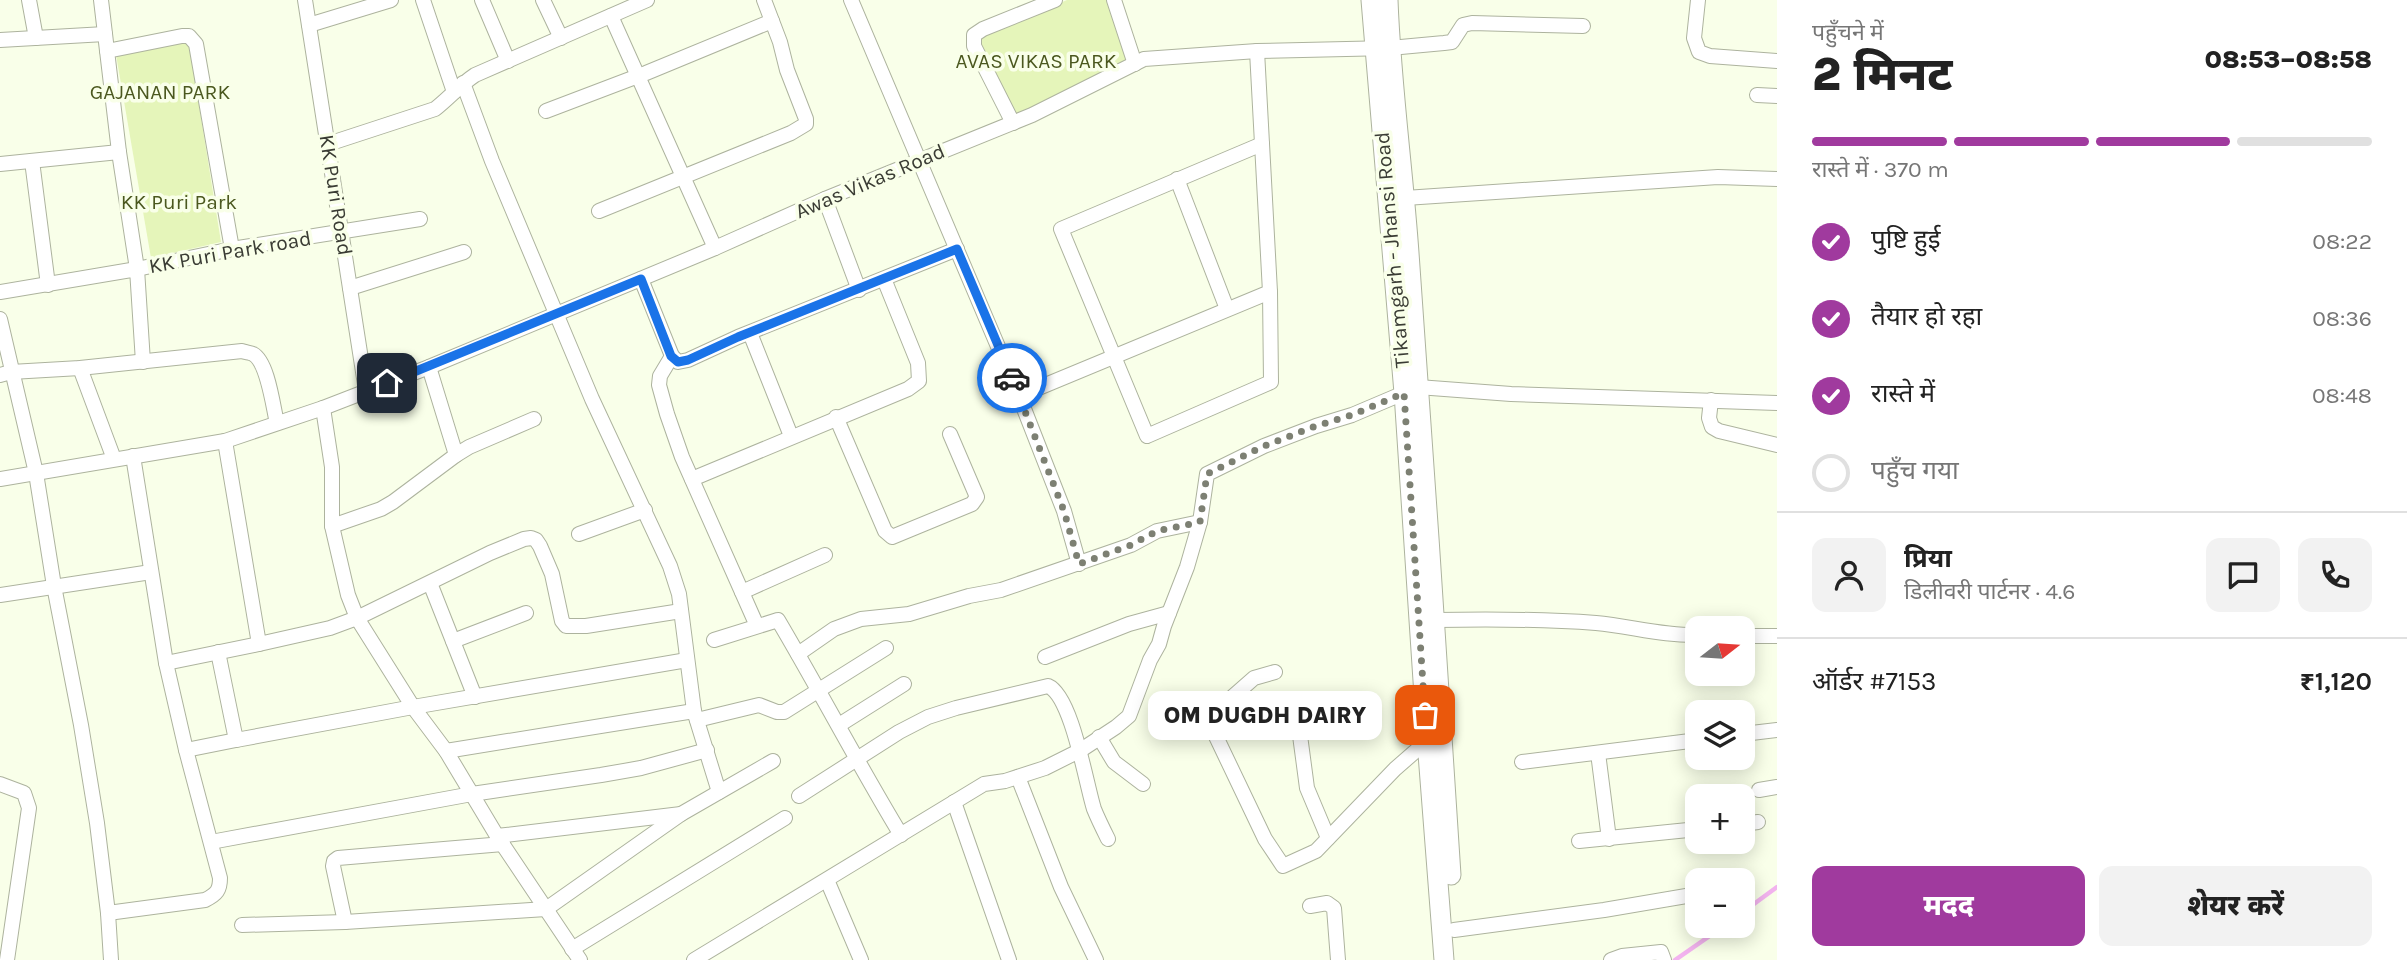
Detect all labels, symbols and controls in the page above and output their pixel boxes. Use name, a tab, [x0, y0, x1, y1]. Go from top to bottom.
text: पहुँचने में	[1812, 19, 1884, 46]
text: 08:53–08:58	[2204, 44, 2372, 75]
text: 2 मिनट	[1812, 48, 1953, 102]
park label: AVAS VIKAS PARK	[955, 49, 1117, 73]
park label: GAJANAN PARK	[90, 80, 230, 104]
street label: Tikamgarh - Jhansi Road	[1370, 131, 1414, 369]
street label: KK Puri Road	[315, 133, 357, 257]
street label: Awas Vikas Road	[792, 139, 948, 223]
text: रास्ते में · 370 m	[1812, 156, 1949, 183]
park label: KK Puri Park	[121, 190, 237, 214]
icon: check	[1812, 223, 1850, 261]
text: पुष्टि हुई	[1871, 224, 1940, 255]
street label: KK Puri Park road	[147, 226, 313, 278]
text: 08:22	[2312, 228, 2372, 255]
icon: check	[1812, 300, 1850, 338]
text: तैयार हो रहा	[1871, 301, 1982, 332]
text: 08:36	[2312, 305, 2372, 332]
courier	[977, 343, 1047, 413]
pin	[357, 353, 417, 413]
icon: car	[993, 359, 1031, 397]
icon: home	[368, 364, 406, 402]
icon: check	[1812, 377, 1850, 415]
text: रास्ते में	[1871, 378, 1935, 409]
text: 08:48	[2312, 382, 2372, 409]
text: पहुँच गया	[1871, 455, 1959, 486]
button: person	[1812, 538, 1886, 612]
button: chat	[2206, 538, 2280, 612]
button: phone	[2298, 538, 2372, 612]
text: प्रिया	[1904, 543, 1952, 574]
text: डिलीवरी पार्टनर · 4.6	[1904, 578, 2075, 605]
north arrow	[1685, 616, 1755, 686]
map controls	[1685, 616, 1755, 938]
text: ऑर्डर #7153	[1812, 666, 1936, 697]
text: ₹1,120	[2300, 666, 2372, 697]
pin	[1395, 685, 1455, 745]
callout: OM DUGDH DAIRY	[1148, 690, 1383, 740]
icon: bag	[1406, 696, 1444, 734]
button: layers	[1685, 700, 1755, 770]
text: OM DUGDH DAIRY	[1164, 702, 1366, 729]
button: +	[1685, 784, 1755, 854]
button: मदद	[1812, 866, 2085, 946]
button: शेयर करें	[2099, 866, 2372, 946]
button: −	[1685, 868, 1755, 938]

